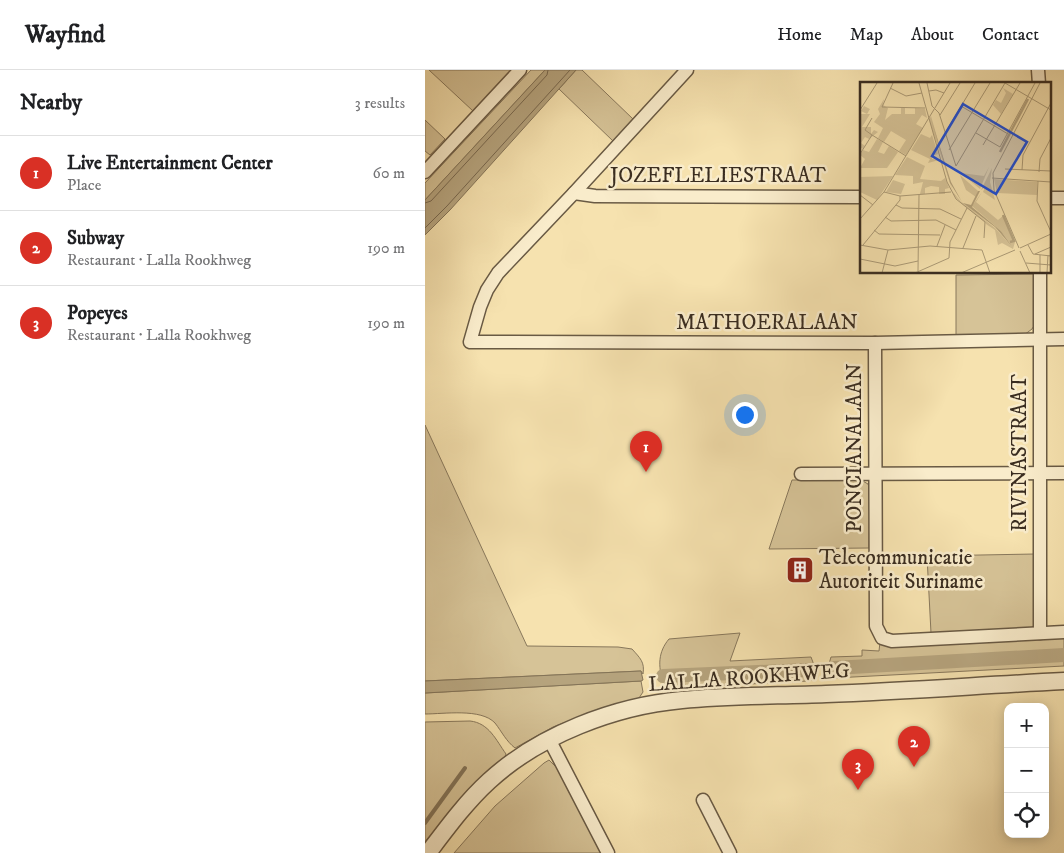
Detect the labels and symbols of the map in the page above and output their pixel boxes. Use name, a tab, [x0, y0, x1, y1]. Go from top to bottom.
inset map	[860, 82, 1051, 274]
street label: JOZEFLELIESTRAAT	[608, 163, 826, 189]
street label: MATHOERALAAN	[676, 310, 858, 336]
street label: PONCIANALAAN	[842, 363, 868, 533]
street label: RIVINASTRAAT	[1007, 374, 1033, 532]
your location	[732, 402, 758, 428]
pin: 1	[630, 431, 662, 472]
place label: Telecommunicatie Autoriteit Suriname	[819, 545, 983, 595]
building icon: Telecommunicatie Autoriteit Suriname	[785, 555, 815, 585]
street label: LALLA ROOKHWEG	[647, 658, 851, 698]
pin: 2	[898, 726, 930, 767]
pin: 3	[842, 749, 874, 790]

